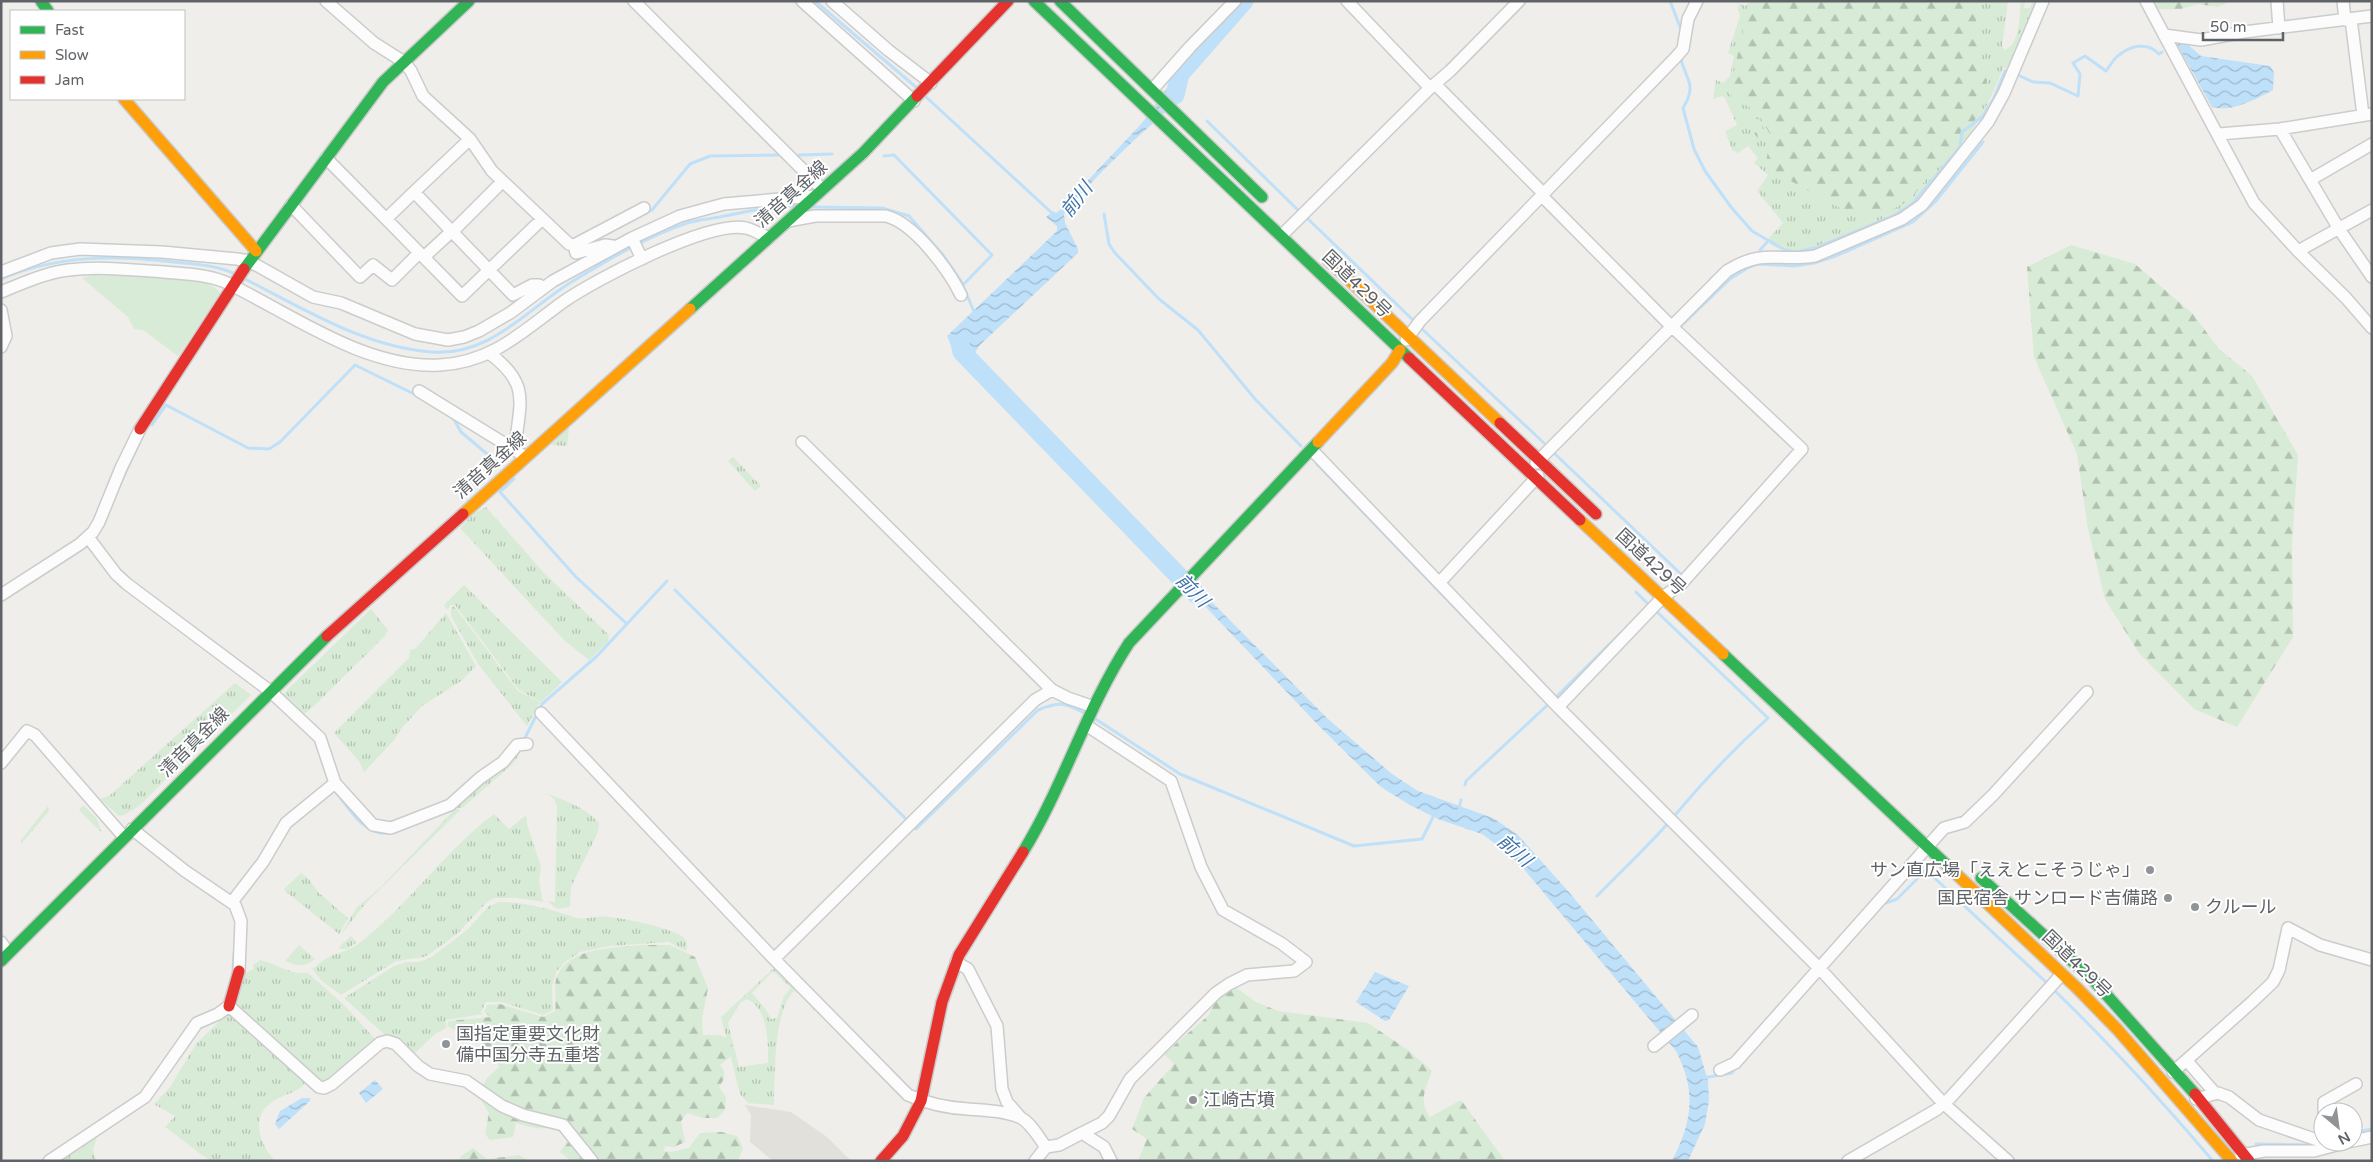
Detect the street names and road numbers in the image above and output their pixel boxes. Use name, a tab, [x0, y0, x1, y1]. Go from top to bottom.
street label: 清音真金線	[750, 156, 832, 232]
street label: 国道429号	[1318, 246, 1396, 322]
street label: 清音真金線	[449, 427, 531, 503]
street label: 国道429号	[1611, 524, 1691, 600]
street label: 清音真金線	[154, 702, 234, 782]
street label: 国道429号	[2038, 926, 2116, 1002]

